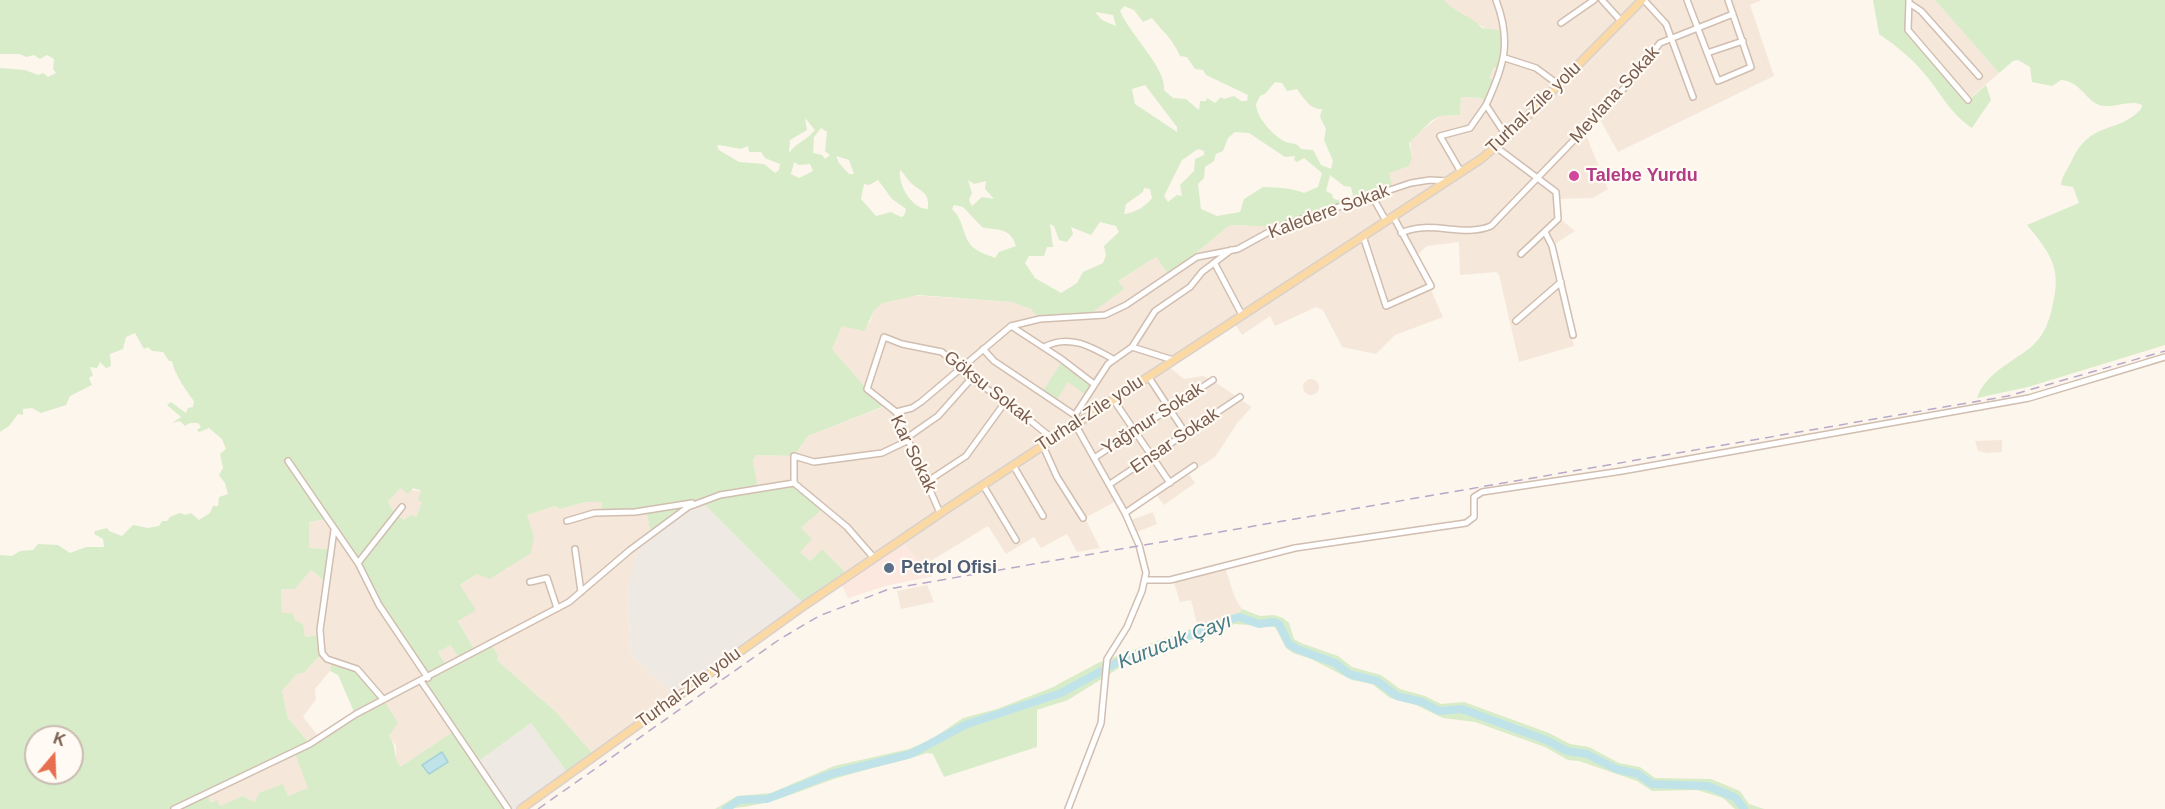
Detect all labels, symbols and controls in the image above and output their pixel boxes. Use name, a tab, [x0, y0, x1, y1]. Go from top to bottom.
street label: Mevlana Sokak	[1566, 42, 1664, 148]
street label: Turhal-Zile yolu	[1482, 57, 1586, 159]
place label: Talebe Yurdu	[1586, 165, 1698, 187]
marker: Talebe Yurdu	[1567, 169, 1581, 183]
street label: Kaledere Sokak	[1266, 180, 1392, 244]
street label: Göksu Sokak	[939, 347, 1037, 429]
street label: Turhal-Zile yolu	[1032, 371, 1148, 457]
street label: Yağmur Sokak	[1098, 378, 1208, 460]
street label: Ensar Sokak	[1127, 404, 1223, 478]
street label: Kar Sokak	[885, 412, 941, 496]
place label: Petrol Ofisi	[901, 557, 997, 579]
marker: Petrol Ofisi	[882, 561, 896, 575]
water label: Kurucuk Çayı	[1115, 609, 1235, 675]
street label: Turhal-Zile yolu	[633, 643, 745, 733]
north arrow	[24, 725, 84, 785]
text: K	[51, 729, 68, 749]

